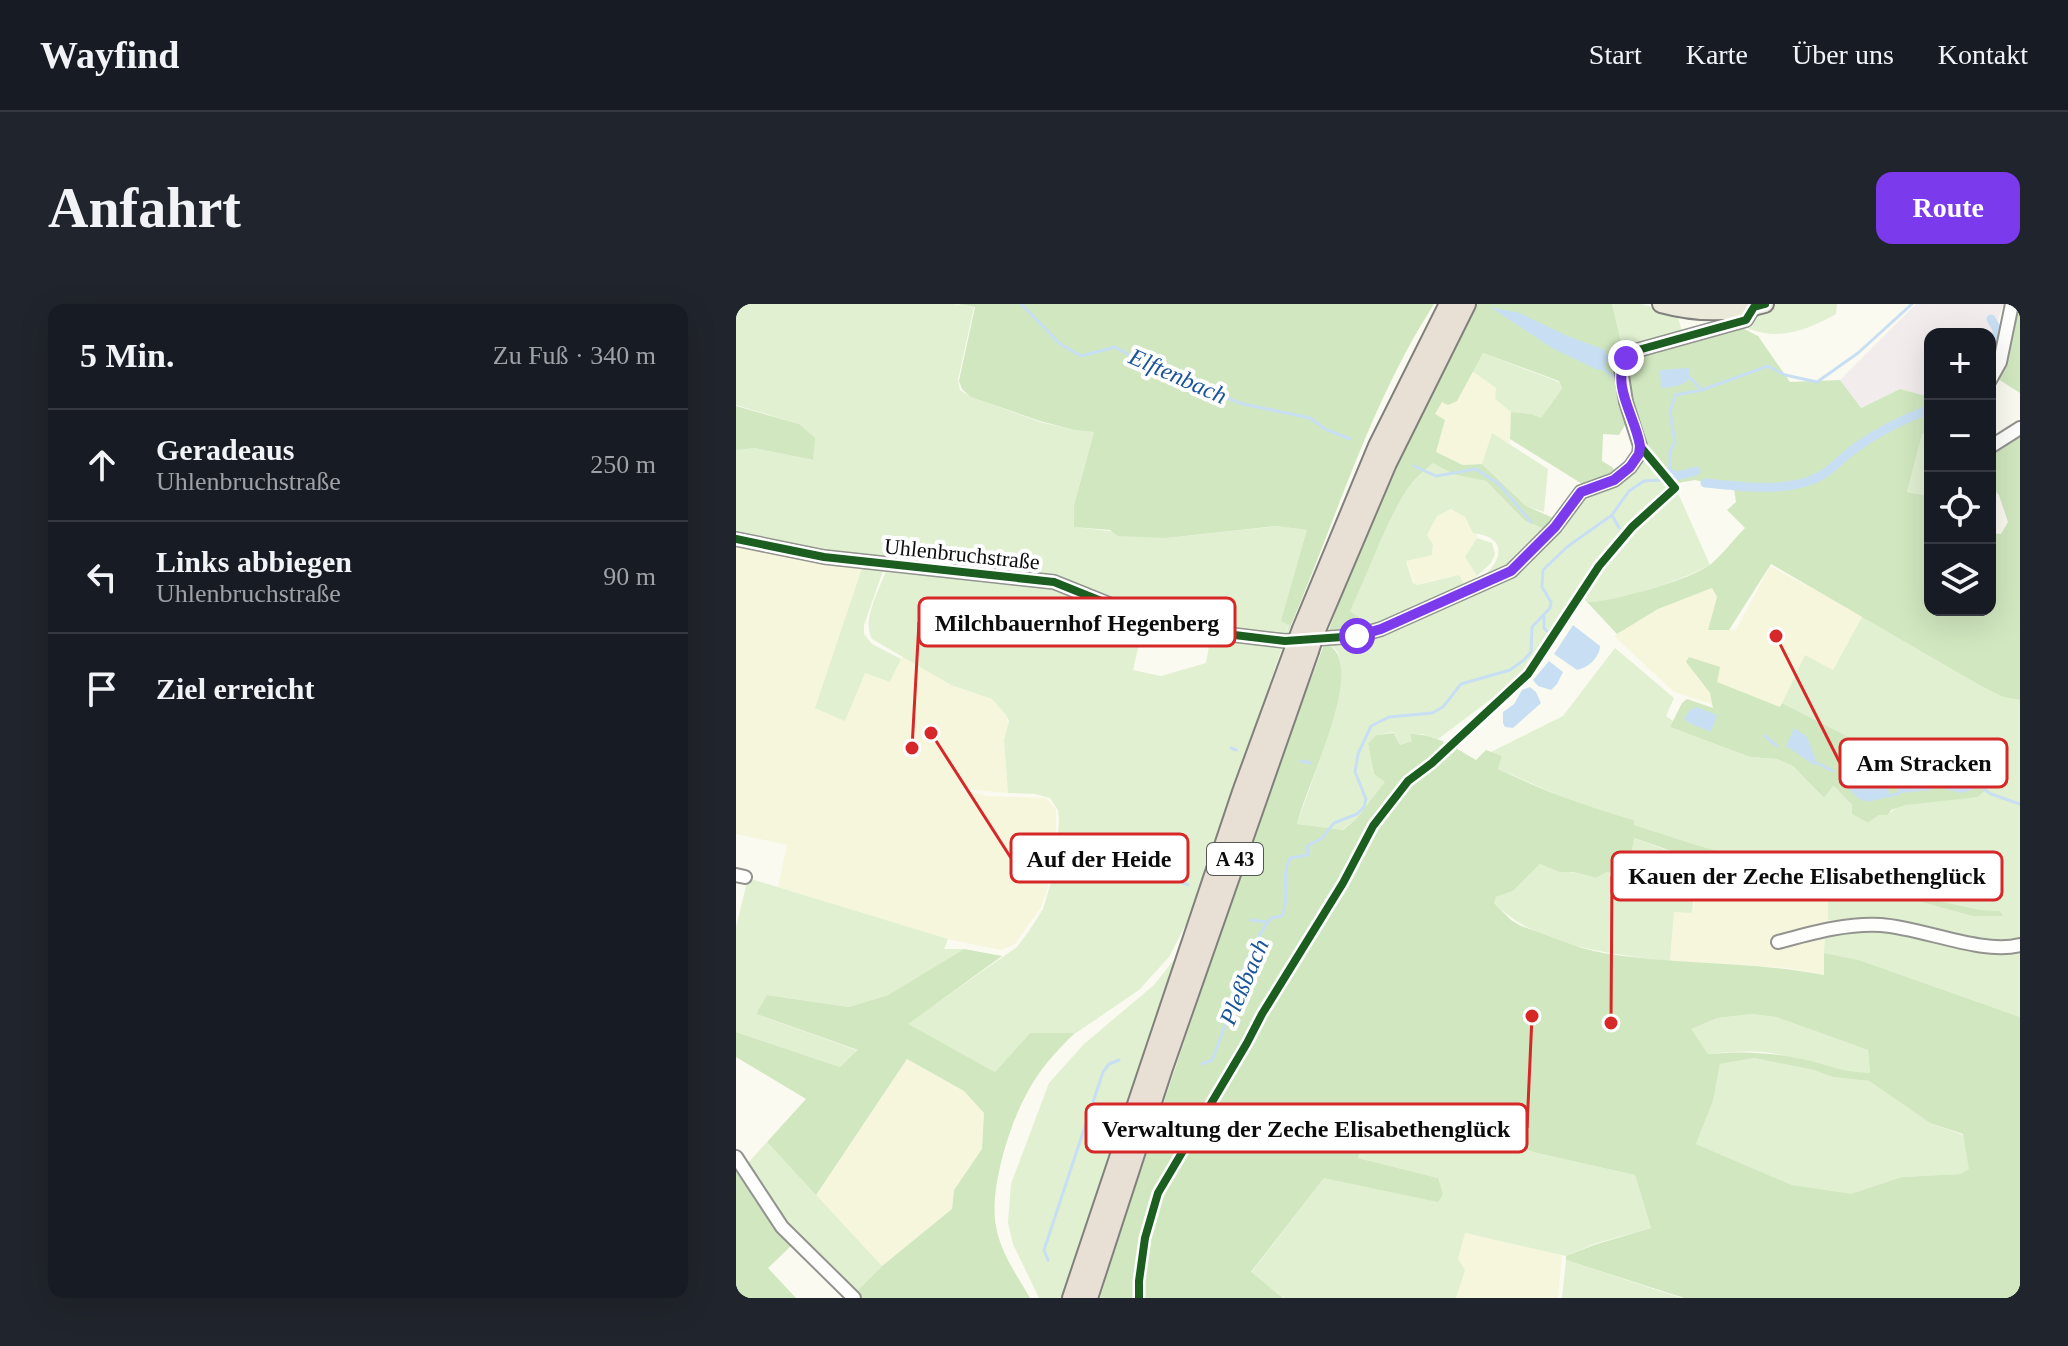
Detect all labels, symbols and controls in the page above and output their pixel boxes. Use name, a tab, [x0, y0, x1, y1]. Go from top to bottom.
text: Wayfind	[40, 34, 179, 76]
text: Start	[1589, 39, 1642, 70]
text: Karte	[1686, 39, 1748, 70]
text: Über uns	[1792, 39, 1894, 70]
text: Kontakt	[1938, 39, 2028, 70]
button: Route	[1876, 172, 2020, 244]
text: Anfahrt	[48, 177, 241, 239]
map controls	[1924, 328, 1996, 616]
button: +	[1924, 328, 1996, 400]
text: 5 Min.	[80, 337, 174, 374]
route end	[1608, 340, 1644, 376]
text: Zu Fuß · 340 m	[493, 341, 656, 370]
water label: Elftenbach	[1124, 343, 1231, 409]
button: −	[1924, 400, 1996, 472]
text: Geradeaus	[156, 433, 294, 466]
icon: ahead	[80, 443, 124, 487]
text: 250 m	[590, 450, 656, 479]
text: Uhlenbruchstraße	[156, 467, 341, 496]
button: locate	[1924, 472, 1996, 544]
street label: Uhlenbruchstraße	[883, 533, 1041, 575]
button: layers	[1924, 544, 1996, 616]
text: Links abbiegen	[156, 545, 352, 578]
icon: left	[80, 555, 124, 599]
text: 90 m	[603, 562, 656, 591]
text: Uhlenbruchstraße	[156, 579, 341, 608]
callout: Milchbauernhof Hegenberg	[919, 598, 1235, 646]
text: Milchbauernhof Hegenberg	[935, 610, 1219, 636]
route start	[1339, 618, 1375, 654]
icon: arrive	[80, 667, 124, 711]
text: Ziel erreicht	[156, 672, 315, 705]
callout: Am Stracken	[1840, 739, 2007, 787]
text: Am Stracken	[1856, 750, 1992, 776]
callout: Auf der Heide	[1011, 834, 1188, 882]
road number: A 43	[1207, 843, 1263, 875]
text: Auf der Heide	[1027, 846, 1172, 872]
callout: Kauen der Zeche Elisabethenglück	[1612, 852, 2002, 900]
text: Kauen der Zeche Elisabethenglück	[1628, 863, 1986, 889]
water label: Pleßbach	[1214, 935, 1274, 1030]
callout: Verwaltung der Zeche Elisabethenglück	[1086, 1104, 1527, 1152]
text: Verwaltung der Zeche Elisabethenglück	[1102, 1116, 1511, 1142]

